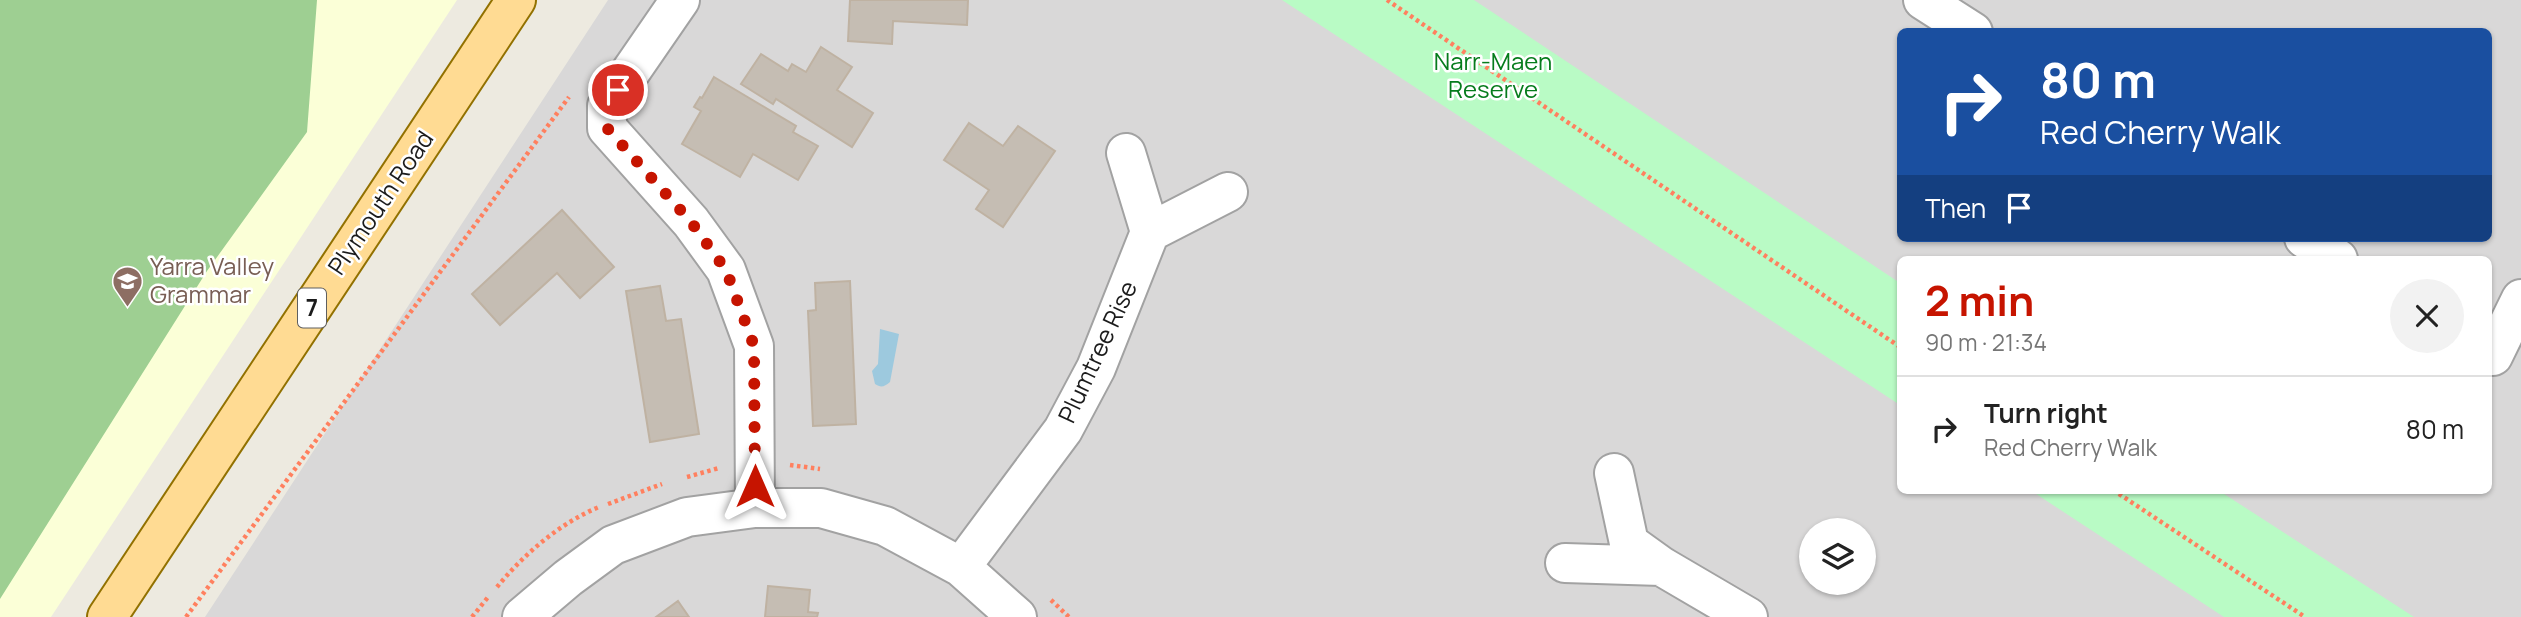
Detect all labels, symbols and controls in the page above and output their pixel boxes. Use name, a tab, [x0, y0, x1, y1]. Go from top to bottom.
park label: Narr-Maen Reserve	[1434, 44, 1552, 105]
text: 80 m	[2040, 46, 2156, 113]
icon: right	[1925, 56, 2016, 147]
pin	[588, 60, 648, 120]
icon: arrive	[599, 71, 637, 109]
text: Red Cherry Walk	[2040, 110, 2281, 154]
street label: Plymouth Road	[319, 124, 440, 281]
icon: arrive	[2000, 189, 2038, 227]
text: Then	[1925, 190, 1986, 226]
place label: Yarra Valley Grammar	[150, 249, 274, 310]
school or university icon: Yarra Valley Grammar	[110, 264, 144, 308]
text: 2 min	[1925, 271, 2034, 329]
street label: Plumtree Rise	[1049, 275, 1144, 428]
button: close	[2390, 279, 2464, 353]
road number: 7	[298, 288, 326, 328]
text: 90 m · 21:34	[1925, 326, 2047, 358]
text: Turn right	[1984, 395, 2108, 431]
icon: right	[1925, 410, 1963, 448]
text: 80 m	[2406, 411, 2464, 447]
text: Red Cherry Walk	[1984, 431, 2157, 463]
position arrow	[718, 449, 792, 523]
map controls	[1799, 518, 1876, 595]
button: layers	[1799, 518, 1876, 595]

